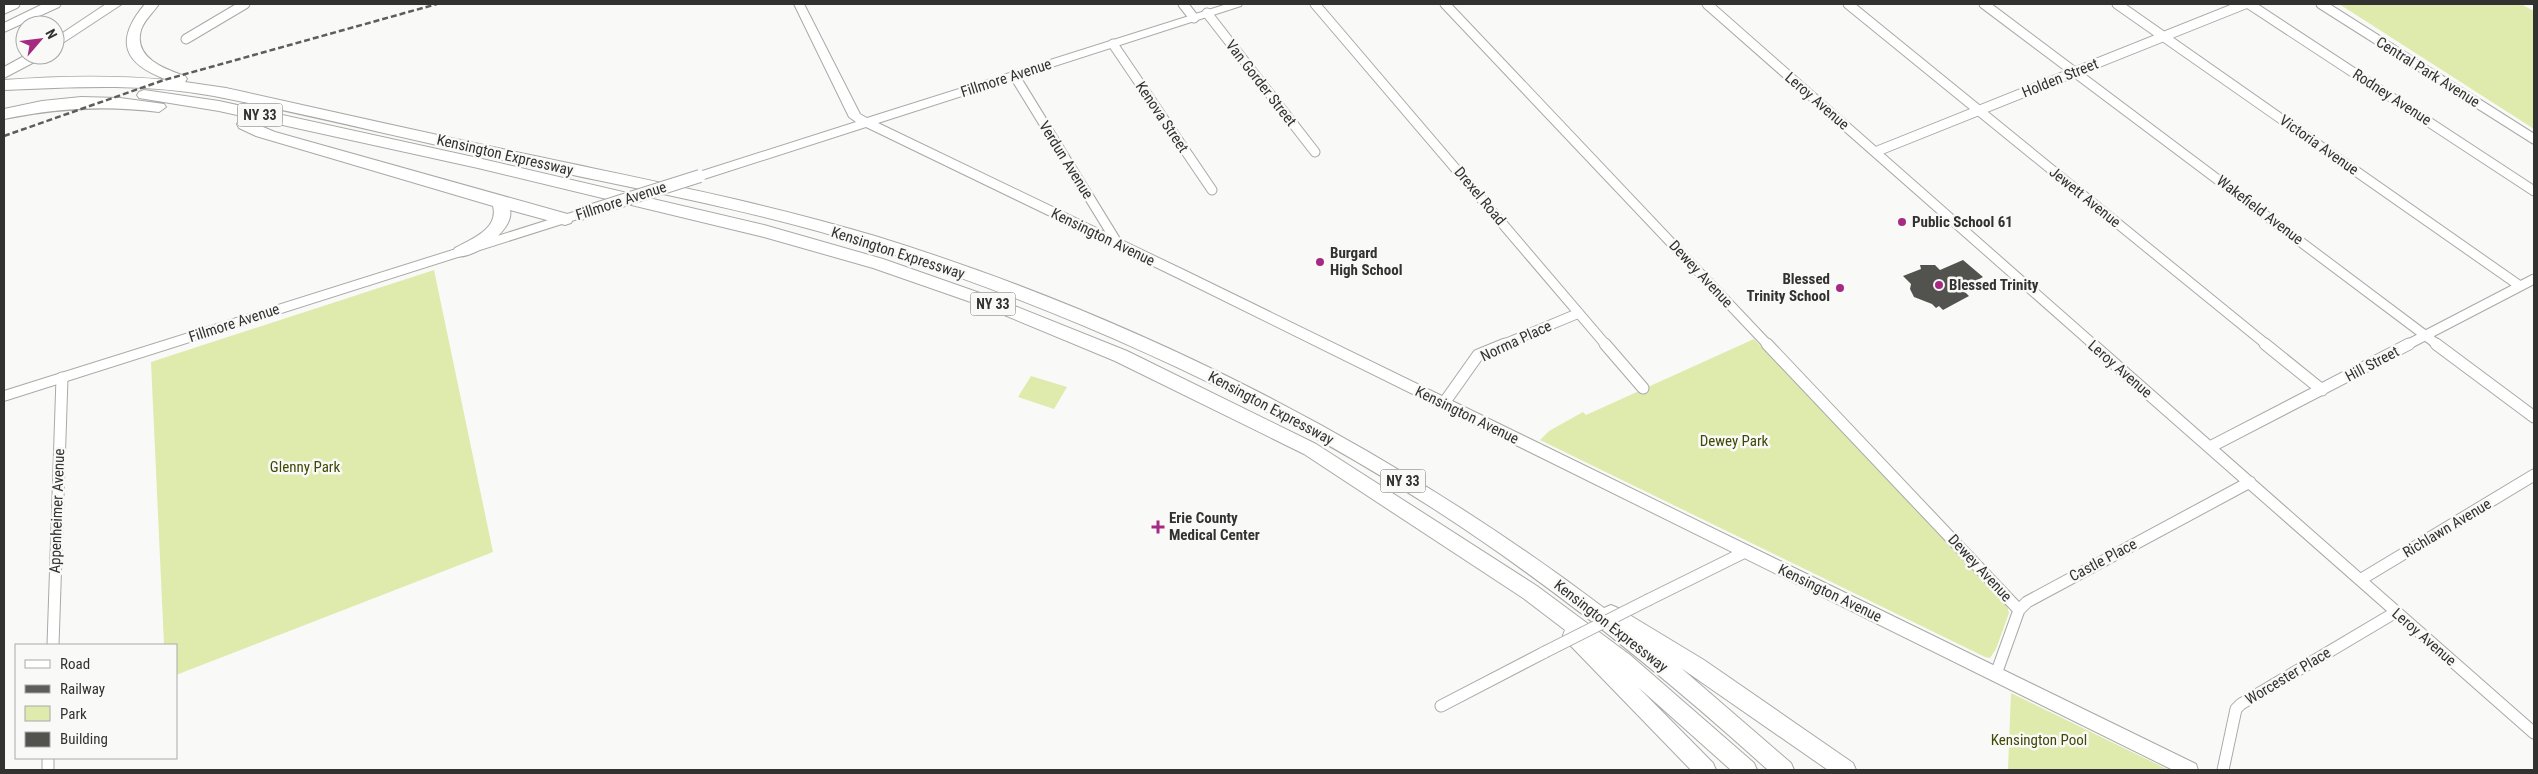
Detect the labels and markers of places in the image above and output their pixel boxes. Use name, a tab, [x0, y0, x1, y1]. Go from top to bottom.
place label: Public School 61	[1912, 213, 2013, 231]
marker: Public School 61	[1896, 216, 1908, 228]
place label: Burgard High School	[1330, 244, 1402, 279]
marker: Burgard High School	[1314, 256, 1326, 268]
place label: Blessed Trinity School	[1747, 270, 1830, 305]
place label: Blessed Trinity	[1949, 276, 2039, 294]
marker: Blessed Trinity	[1933, 279, 1945, 291]
marker: Blessed Trinity School	[1834, 282, 1846, 294]
place label: Erie County Medical Center	[1169, 509, 1260, 544]
marker: Erie County Medical Center	[1151, 520, 1165, 534]

